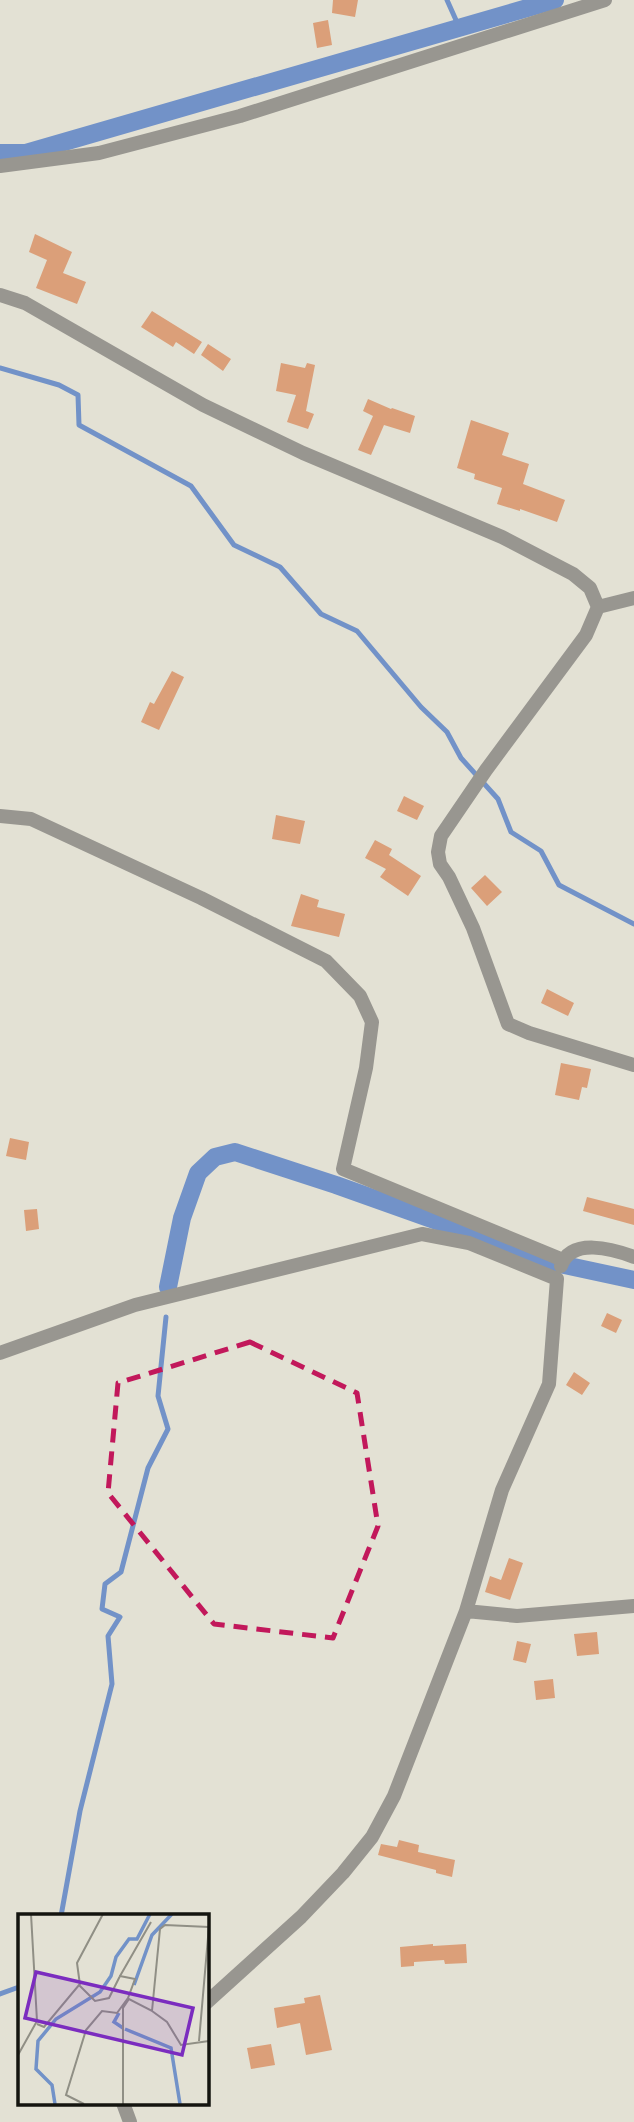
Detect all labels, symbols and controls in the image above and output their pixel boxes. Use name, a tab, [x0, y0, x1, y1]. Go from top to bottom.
inset map	[18, 1914, 208, 2104]

